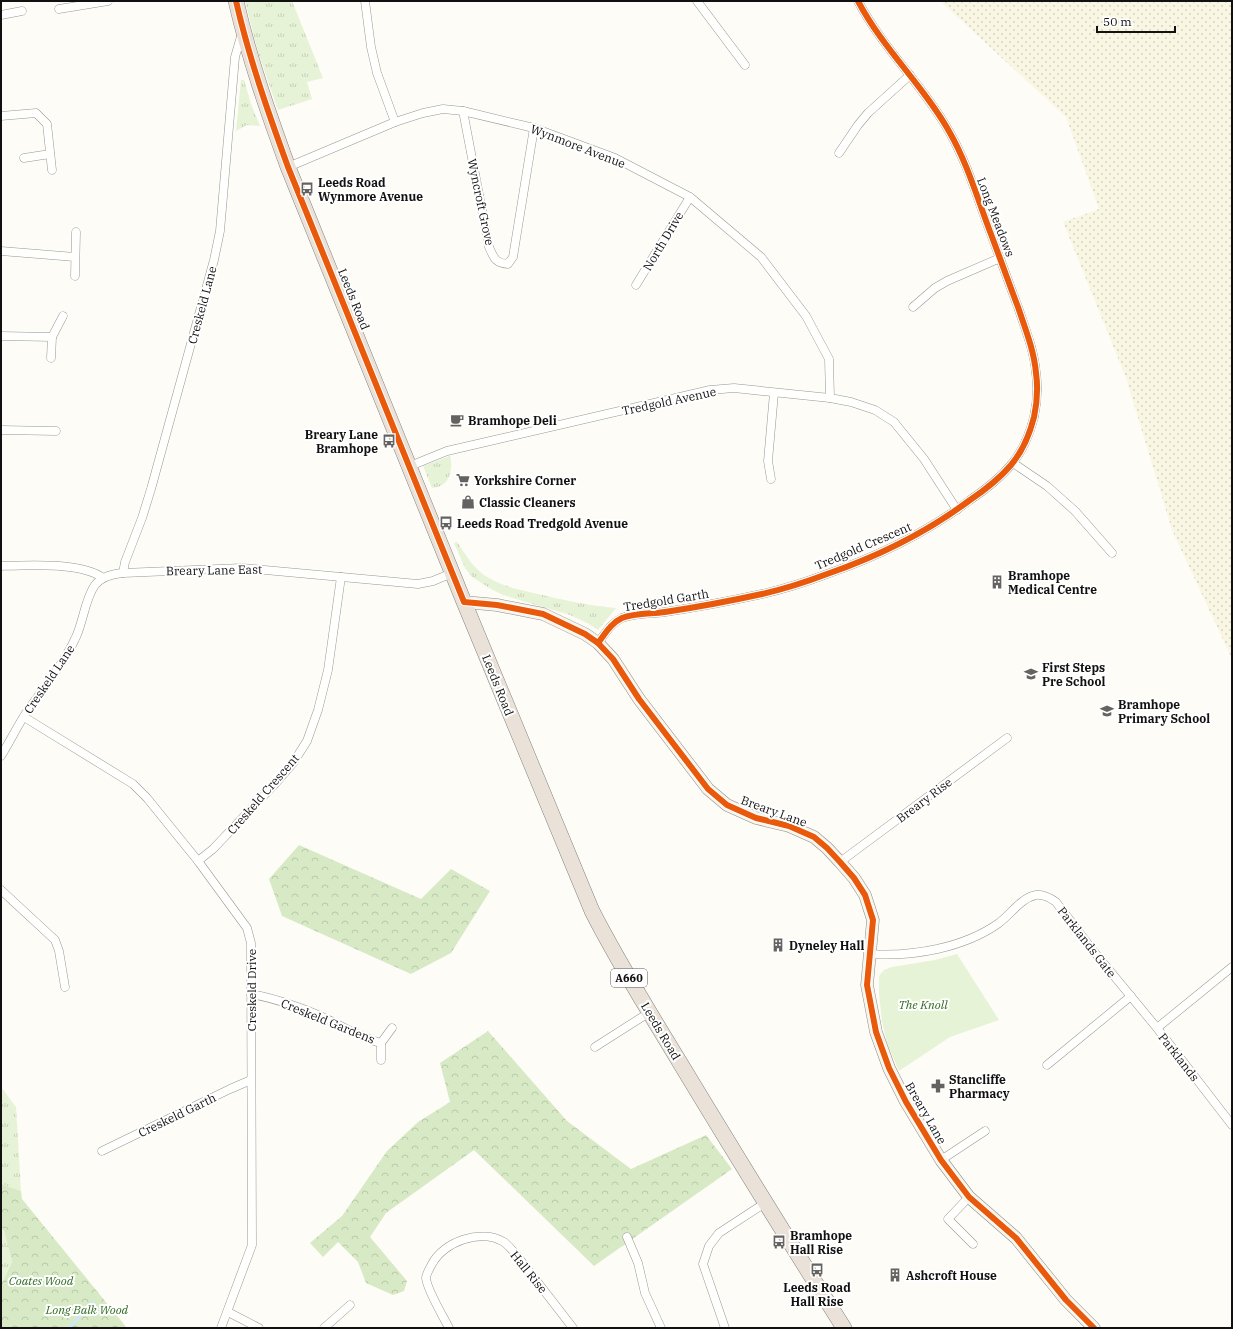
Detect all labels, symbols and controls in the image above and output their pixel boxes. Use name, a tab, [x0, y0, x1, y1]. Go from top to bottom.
scale bar	[1097, 8, 1175, 34]
text: 50 m	[1103, 14, 1132, 29]
street label: Wynmore Avenue	[528, 121, 628, 171]
street label: Wyncroft Grove	[464, 157, 498, 247]
place label: Leeds Road Wynmore Avenue	[318, 175, 423, 204]
street label: Long Meadows	[974, 175, 1018, 259]
bus stop icon: Leeds Road Wynmore Avenue	[299, 181, 315, 197]
street label: North Drive	[640, 209, 686, 273]
street label: Creskeld Lane	[184, 264, 220, 346]
street label: Leeds Road	[335, 266, 373, 332]
street label: Tredgold Avenue	[621, 384, 717, 418]
cafe icon: Bramhope Deli	[449, 412, 465, 428]
place label: Bramhope Deli	[468, 413, 557, 428]
place label: Breary Lane Bramhope	[305, 427, 378, 456]
bus stop icon: Breary Lane Bramhope	[381, 433, 397, 449]
supermarket icon: Yorkshire Corner	[455, 472, 471, 488]
place label: Yorkshire Corner	[474, 473, 576, 488]
shop icon: Classic Cleaners	[460, 494, 476, 510]
place label: Classic Cleaners	[479, 495, 576, 510]
bus stop icon: Leeds Road Tredgold Avenue	[438, 515, 454, 531]
place label: Leeds Road Tredgold Avenue	[457, 516, 628, 531]
street label: Tredgold Crescent	[813, 519, 913, 573]
street label: Breary Lane East	[166, 562, 262, 578]
place label: Bramhope Medical Centre	[1008, 568, 1097, 597]
building icon: Bramhope Medical Centre	[989, 574, 1005, 590]
street label: Tredgold Garth	[622, 586, 710, 614]
street label: Creskeld Lane	[20, 642, 78, 716]
street label: Leeds Road	[479, 652, 517, 718]
place label: First Steps Pre School	[1042, 660, 1105, 689]
school or university icon: First Steps Pre School	[1023, 666, 1039, 682]
place label: Bramhope Primary School	[1118, 697, 1210, 726]
school or university icon: Bramhope Primary School	[1099, 703, 1115, 719]
street label: Creskeld Crescent	[224, 751, 302, 837]
street label: Breary Rise	[893, 774, 955, 826]
street label: Breary Lane	[739, 792, 809, 830]
street label: Parklands Gate	[1055, 904, 1119, 980]
building icon: Dyneley Hall	[770, 937, 786, 953]
place label: Dyneley Hall	[789, 938, 864, 953]
street label: Creskeld Drive	[244, 949, 259, 1031]
road number: A660	[611, 969, 647, 987]
street label: Creskeld Gardens	[279, 995, 377, 1047]
park label: The Knoll	[898, 997, 948, 1012]
street label: Leeds Road	[638, 999, 684, 1063]
street label: Parklands	[1155, 1030, 1203, 1084]
place label: Stancliffe Pharmacy	[949, 1072, 1010, 1101]
pharmacy icon: Stancliffe Pharmacy	[930, 1078, 946, 1094]
street label: Breary Lane	[902, 1079, 950, 1147]
street label: Creskeld Garth	[136, 1089, 219, 1140]
place label: Bramhope Hall Rise	[790, 1228, 852, 1257]
bus stop icon: Bramhope Hall Rise	[771, 1234, 787, 1250]
street label: Hall Rise	[507, 1248, 551, 1296]
bus stop icon: Leeds Road Hall Rise	[809, 1262, 825, 1278]
building icon: Ashcroft House	[887, 1267, 903, 1283]
place label: Ashcroft House	[906, 1268, 997, 1283]
park label: Coates Wood	[9, 1273, 74, 1288]
place label: Leeds Road Hall Rise	[783, 1280, 851, 1309]
park label: Long Balk Wood	[45, 1302, 129, 1317]

